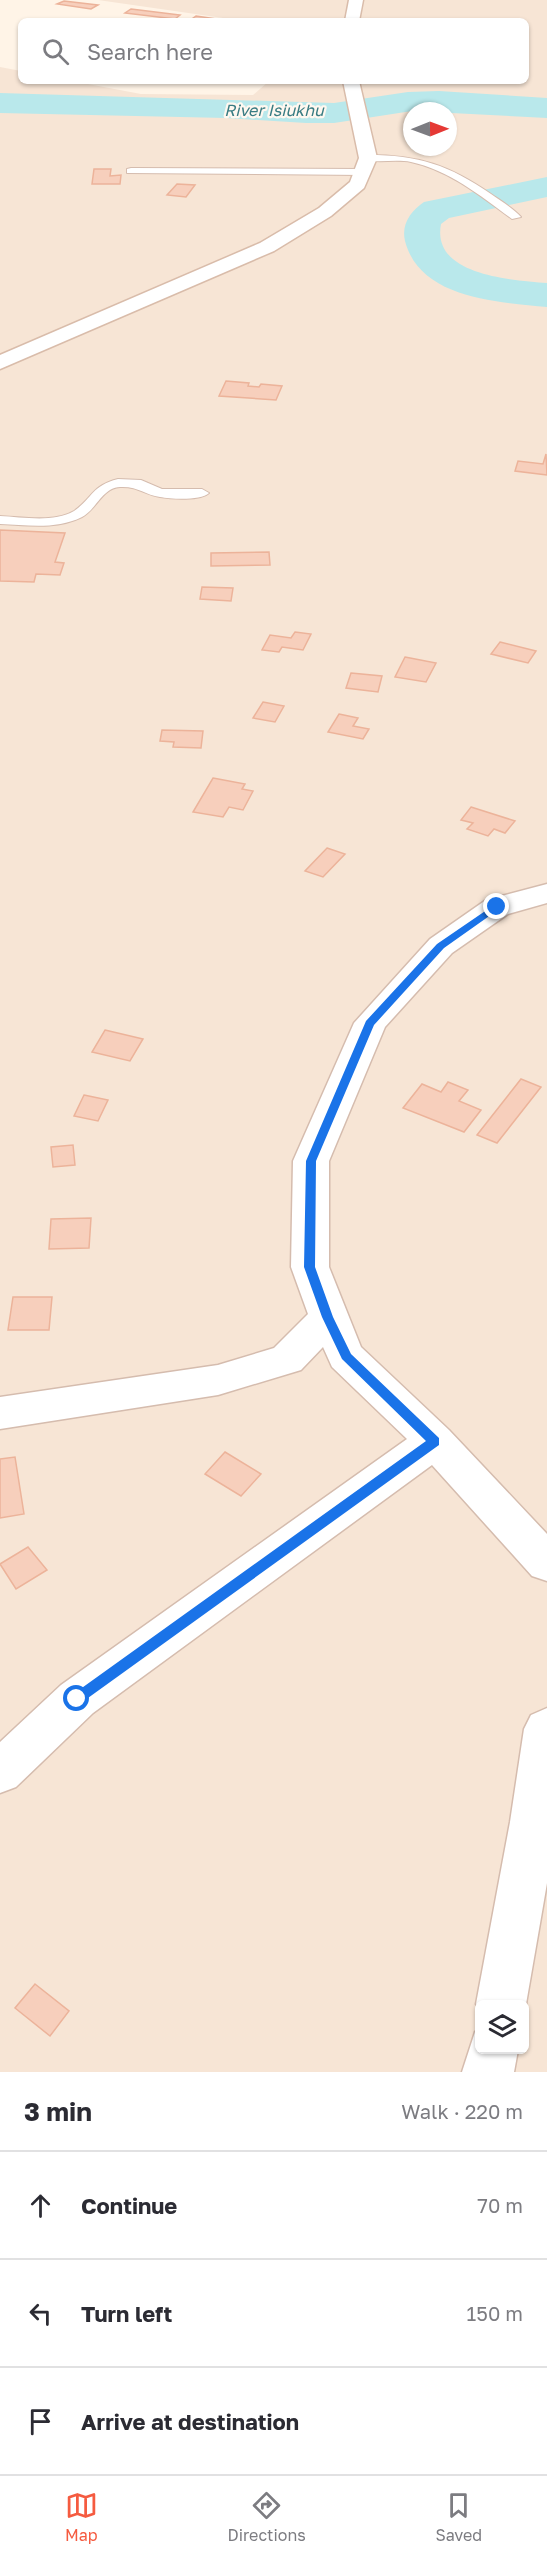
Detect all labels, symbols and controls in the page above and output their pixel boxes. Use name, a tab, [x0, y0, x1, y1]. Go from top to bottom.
search box	[18, 18, 529, 84]
icon: search	[39, 35, 72, 68]
text: Search here	[87, 38, 213, 65]
water label: River Isiukhu	[224, 100, 325, 120]
north arrow	[403, 102, 457, 156]
route end	[483, 893, 509, 919]
route start	[63, 1685, 89, 1711]
map controls	[475, 2000, 529, 2054]
button: layers	[475, 2000, 529, 2054]
text: 3 min	[24, 2096, 92, 2127]
text: Walk · 220 m	[401, 2099, 523, 2123]
icon: ahead	[24, 2189, 57, 2222]
text: Continue	[81, 2192, 177, 2219]
text: 70 m	[477, 2193, 523, 2217]
icon: left	[24, 2297, 57, 2330]
text: Turn left	[81, 2300, 172, 2327]
text: 150 m	[467, 2301, 523, 2325]
icon: arrive	[24, 2405, 57, 2438]
text: Arrive at destination	[81, 2408, 299, 2435]
tab: Map	[65, 2489, 98, 2545]
tab: Directions	[228, 2489, 306, 2545]
tab: Saved	[435, 2489, 482, 2545]

